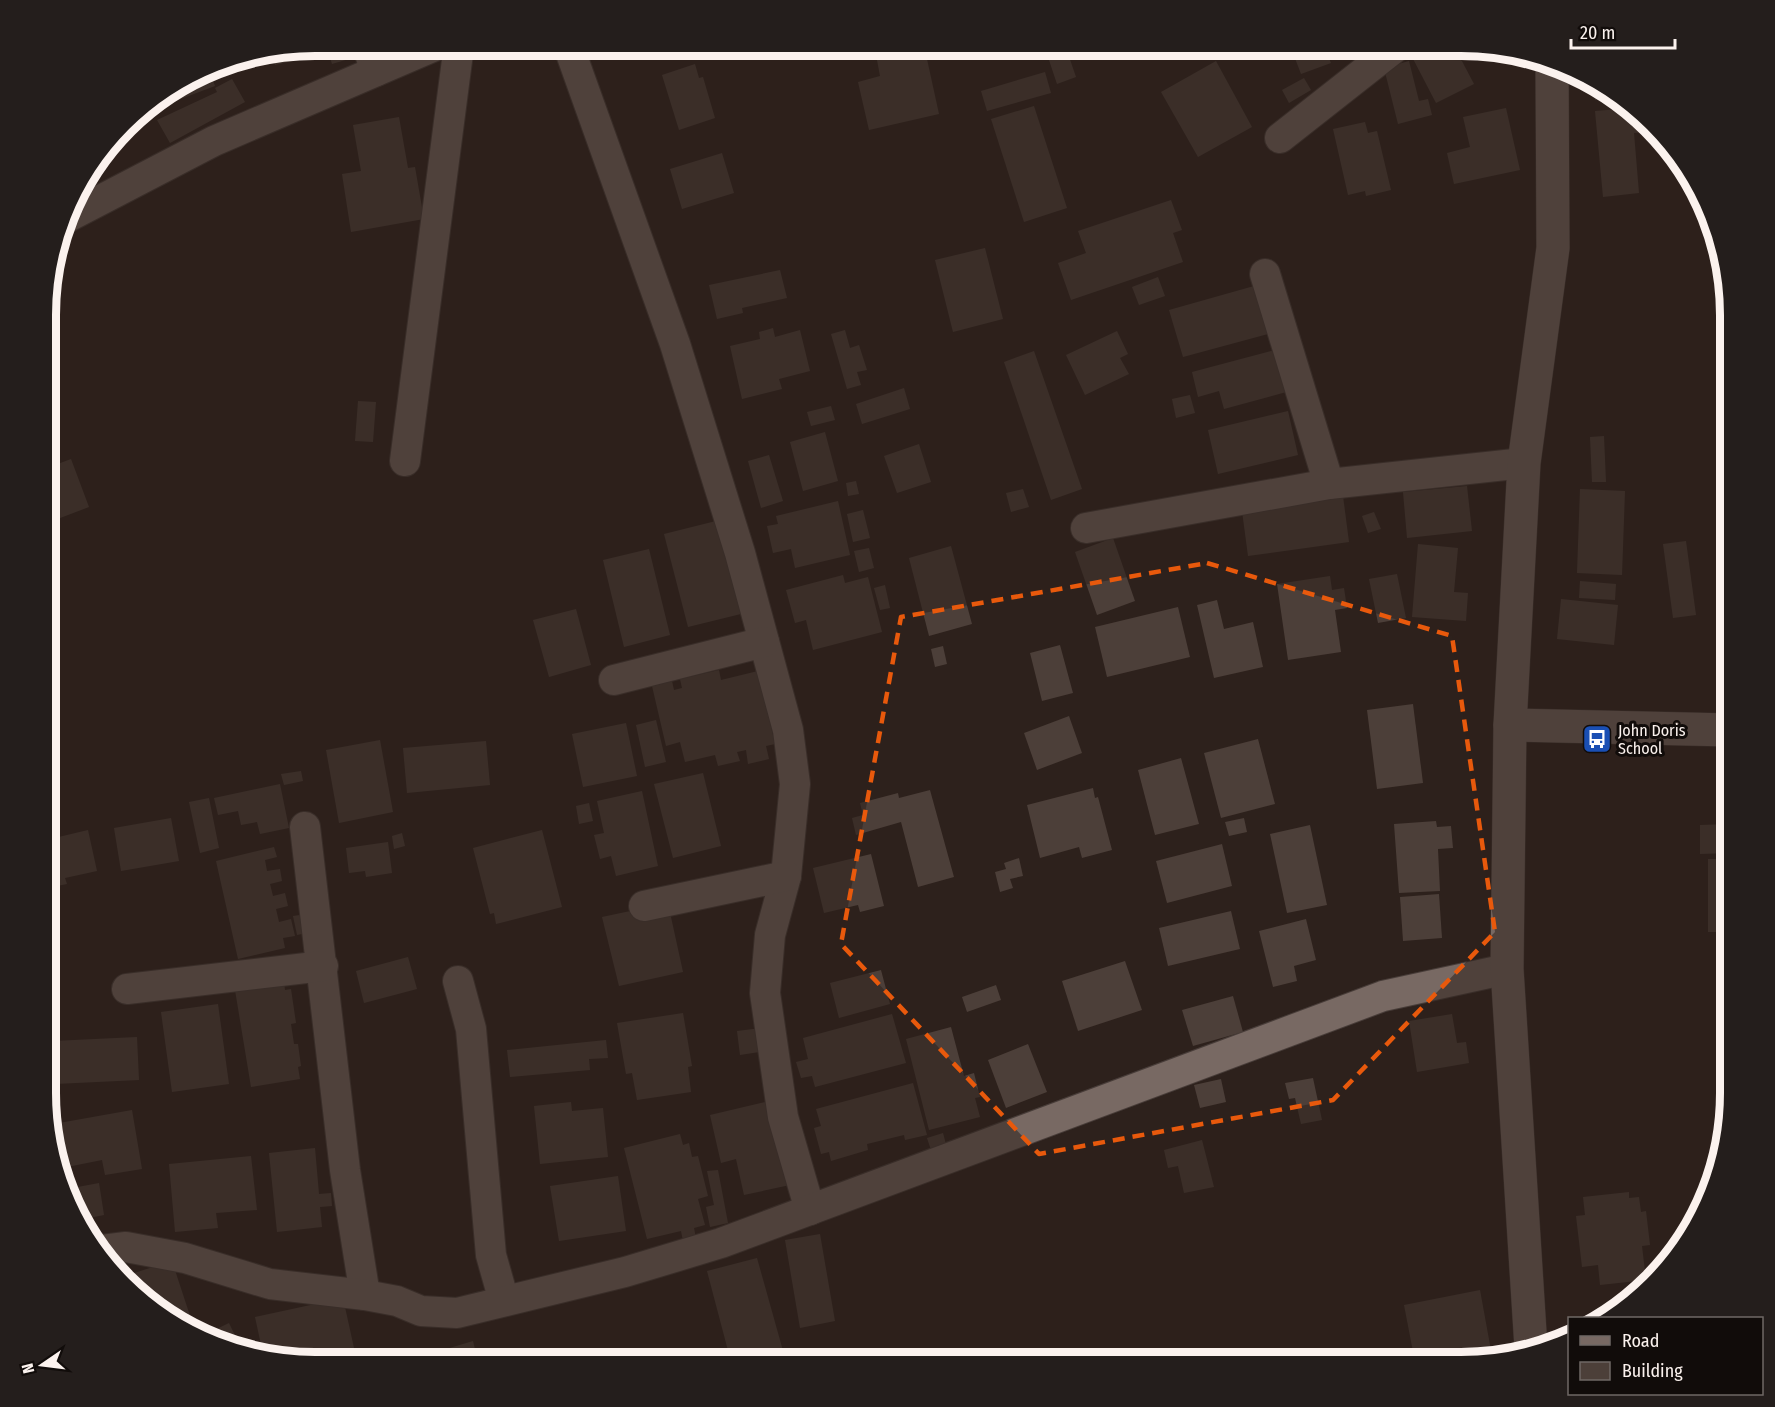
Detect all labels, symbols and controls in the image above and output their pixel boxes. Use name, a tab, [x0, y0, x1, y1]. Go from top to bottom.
scale bar	[1571, 12, 1674, 50]
text: 20 m	[1580, 22, 1615, 44]
place label: John Doris School	[1618, 721, 1686, 758]
bus stop icon: John Doris School	[1581, 723, 1613, 755]
legend	[1568, 1317, 1763, 1395]
text: Road	[1622, 1330, 1659, 1352]
north arrow	[12, 1335, 72, 1395]
text: Building	[1622, 1360, 1683, 1382]
text: N	[18, 1362, 38, 1375]

